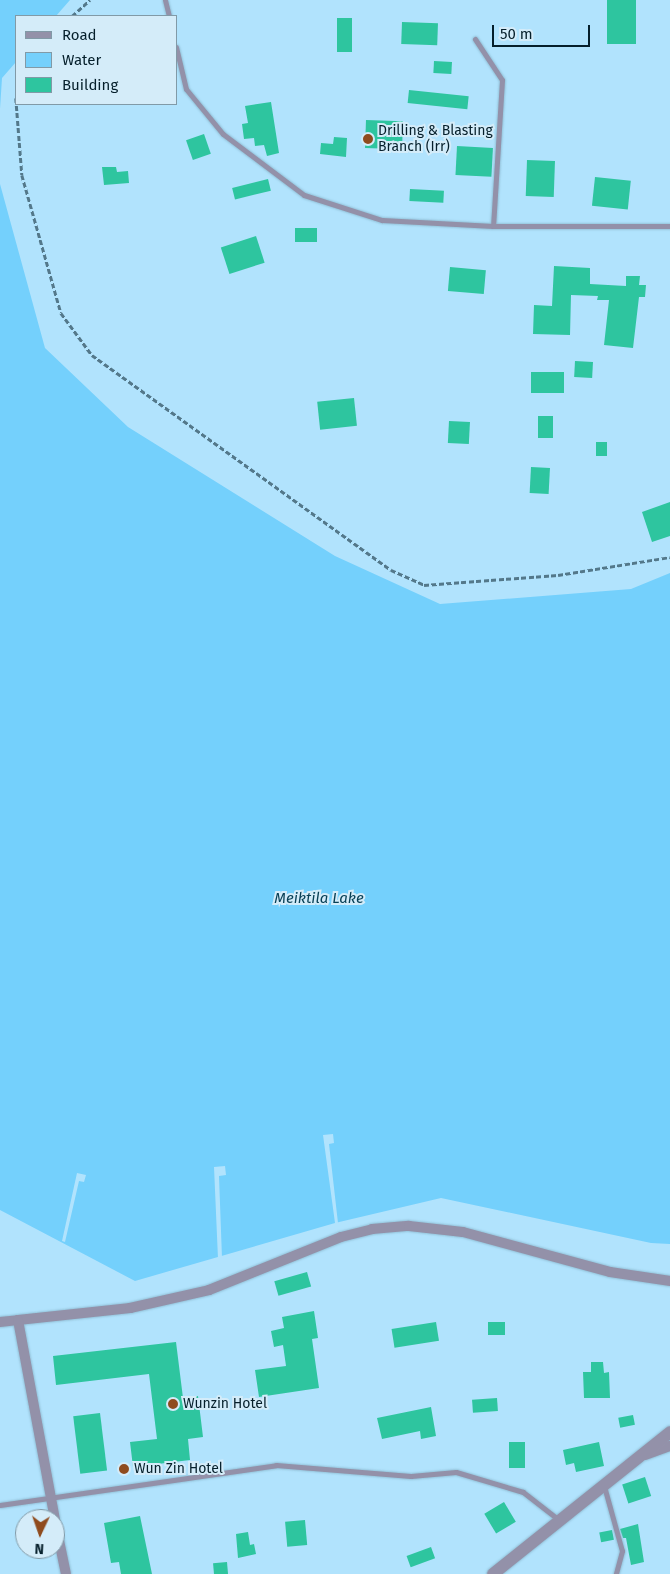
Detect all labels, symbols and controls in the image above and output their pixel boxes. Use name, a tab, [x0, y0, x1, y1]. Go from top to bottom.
legend	[15, 15, 178, 105]
scale bar	[495, 15, 592, 47]
text: 50 m	[500, 25, 533, 43]
text: Road	[62, 26, 97, 44]
text: Water	[62, 51, 101, 69]
text: Building	[62, 76, 118, 94]
place label: Drilling & Blasting Branch (Irr)	[378, 123, 493, 156]
marker: Drilling & Blasting Branch (Irr)	[362, 133, 374, 145]
water label: Meiktila Lake	[274, 890, 364, 908]
place label: Wunzin Hotel	[183, 1396, 267, 1412]
marker: Wunzin Hotel	[167, 1398, 179, 1410]
place label: Wun Zin Hotel	[134, 1461, 223, 1477]
marker: Wun Zin Hotel	[118, 1463, 130, 1475]
north arrow	[15, 1509, 65, 1559]
text: N	[34, 1540, 44, 1557]

